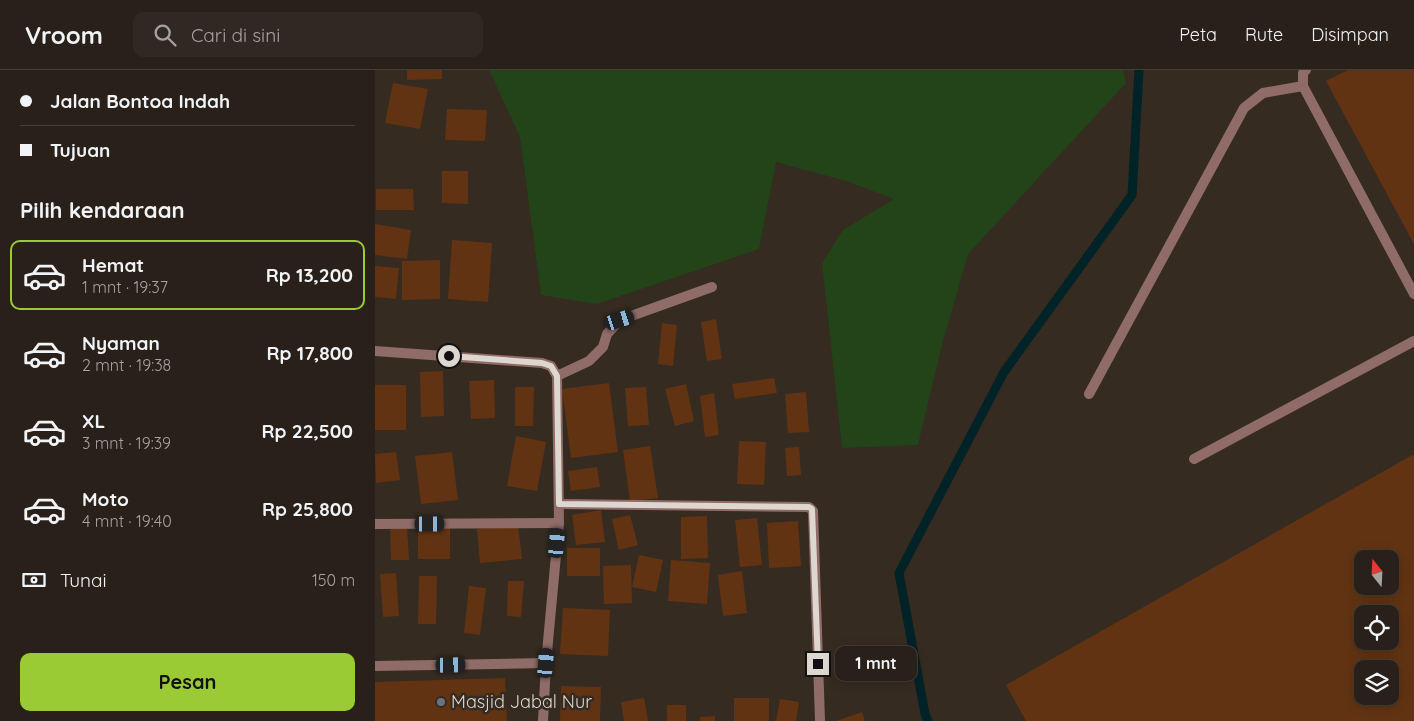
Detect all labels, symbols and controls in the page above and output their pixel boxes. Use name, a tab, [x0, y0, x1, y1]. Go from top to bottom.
search box	[133, 12, 483, 57]
text: Vroom	[25, 20, 103, 50]
icon: search	[151, 21, 179, 49]
text: Cari di sini	[191, 23, 280, 47]
text: Peta	[1179, 23, 1217, 46]
text: Rute	[1245, 23, 1283, 46]
text: Disimpan	[1311, 23, 1389, 46]
text: Jalan Bontoa Indah	[50, 89, 230, 113]
text: Tujuan	[50, 138, 110, 162]
text: Pilih kendaraan	[20, 196, 185, 224]
icon: car	[22, 253, 67, 298]
text: Hemat	[82, 253, 144, 277]
text: Rp 13,200	[266, 263, 353, 287]
text: 1 mnt · 19:37	[82, 277, 168, 297]
car	[603, 308, 636, 332]
icon: car	[22, 331, 67, 376]
text: Nyaman	[82, 331, 160, 355]
text: Rp 17,800	[266, 341, 353, 365]
route start	[438, 345, 460, 367]
text: 2 mnt · 19:38	[82, 355, 171, 375]
icon: car	[22, 409, 67, 454]
text: XL	[82, 409, 105, 433]
text: Rp 22,500	[262, 419, 353, 443]
text: 3 mnt · 19:39	[82, 433, 171, 453]
icon: car	[22, 487, 67, 532]
text: Moto	[82, 487, 129, 511]
text: Rp 25,800	[262, 497, 353, 521]
text: 4 mnt · 19:40	[82, 511, 172, 531]
car	[415, 517, 445, 532]
car	[548, 527, 565, 559]
north arrow	[1354, 550, 1399, 595]
map controls	[1354, 550, 1399, 705]
icon: cash	[20, 566, 48, 594]
text: Tunai	[60, 568, 107, 592]
text: 150 m	[312, 570, 355, 590]
button: locate	[1354, 605, 1399, 650]
callout: 1 mnt	[835, 646, 918, 682]
car	[537, 647, 554, 679]
button: Pesan	[20, 653, 355, 711]
route end	[807, 653, 829, 675]
text: 1 mnt	[855, 653, 897, 673]
car	[435, 657, 466, 673]
button: layers	[1354, 660, 1399, 705]
place label: Masjid Jabal Nur	[451, 690, 592, 713]
marker: Masjid Jabal Nur	[435, 696, 447, 708]

